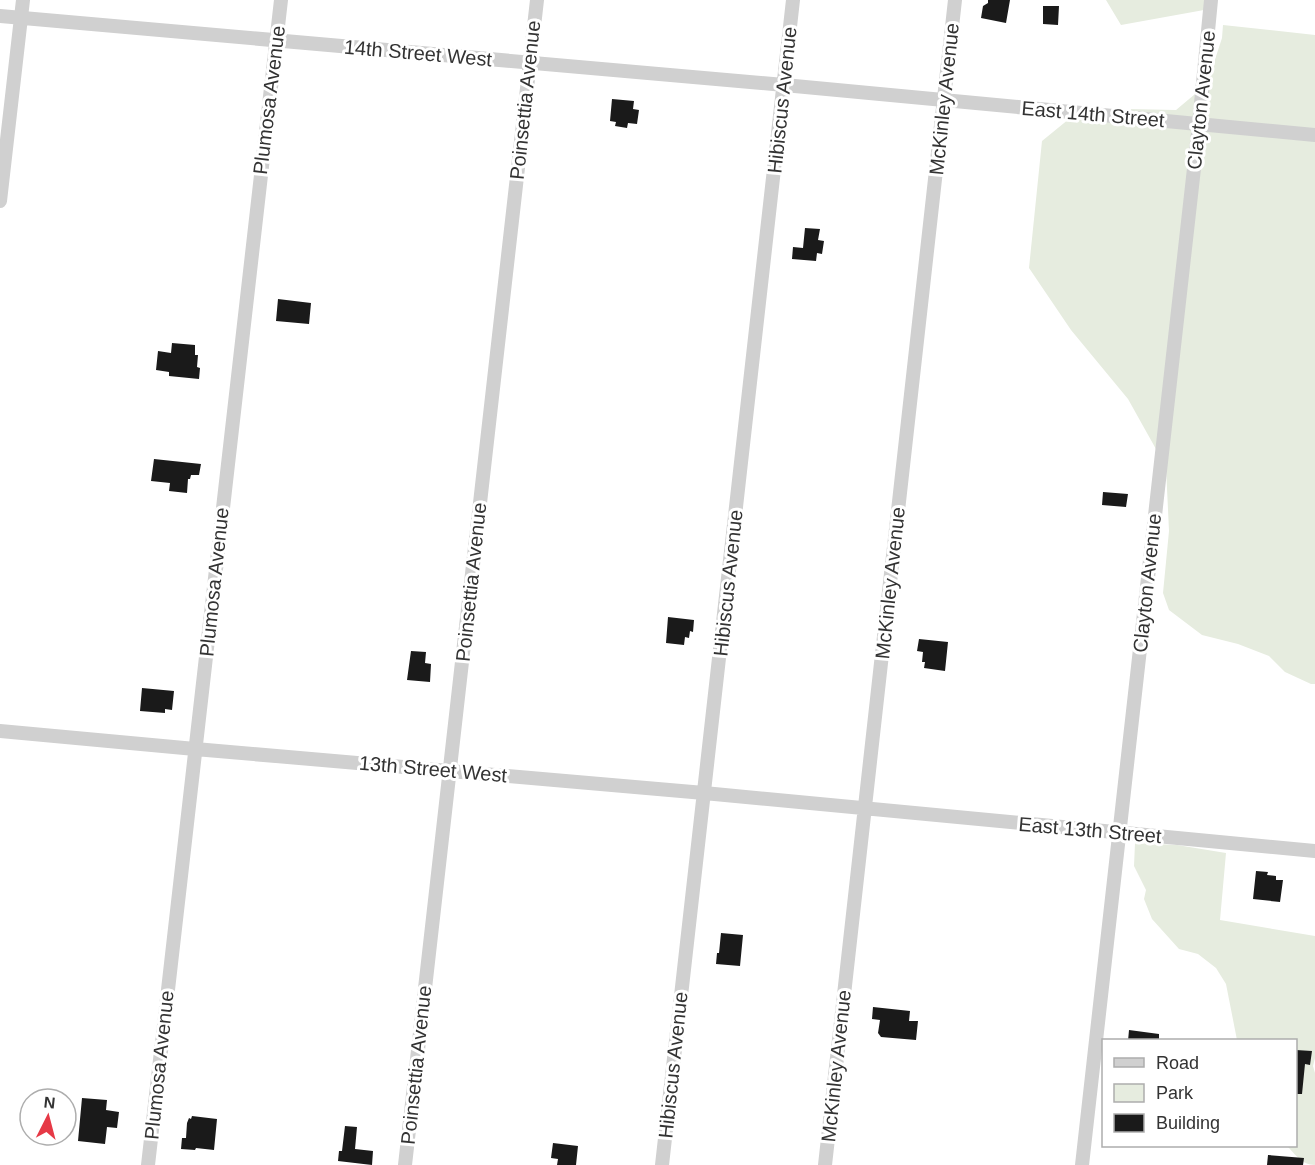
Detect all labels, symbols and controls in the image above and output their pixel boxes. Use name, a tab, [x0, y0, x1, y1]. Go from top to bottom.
street label: Poinsettia Avenue	[506, 19, 544, 181]
street label: McKinley Avenue	[925, 22, 963, 176]
street label: Plumosa Avenue	[249, 24, 289, 176]
street label: Hibiscus Avenue	[763, 26, 801, 174]
street label: Clayton Avenue	[1183, 29, 1219, 171]
street label: 14th Street West	[343, 36, 493, 70]
street label: East 14th Street	[1021, 97, 1166, 131]
street label: Poinsettia Avenue	[452, 501, 490, 663]
street label: Plumosa Avenue	[195, 506, 233, 658]
street label: McKinley Avenue	[871, 506, 909, 660]
street label: Hibiscus Avenue	[709, 509, 747, 657]
street label: Clayton Avenue	[1129, 512, 1165, 654]
street label: 13th Street West	[358, 752, 508, 786]
street label: East 13th Street	[1018, 813, 1163, 847]
street label: Poinsettia Avenue	[397, 984, 435, 1146]
street label: Plumosa Avenue	[140, 989, 178, 1141]
street label: McKinley Avenue	[817, 989, 855, 1143]
street label: Hibiscus Avenue	[654, 991, 692, 1139]
legend	[1102, 1039, 1297, 1147]
text: Road	[1156, 1053, 1199, 1073]
text: Park	[1156, 1083, 1194, 1103]
north arrow	[18, 1087, 78, 1147]
text: N	[43, 1094, 56, 1112]
text: Building	[1156, 1113, 1220, 1133]

